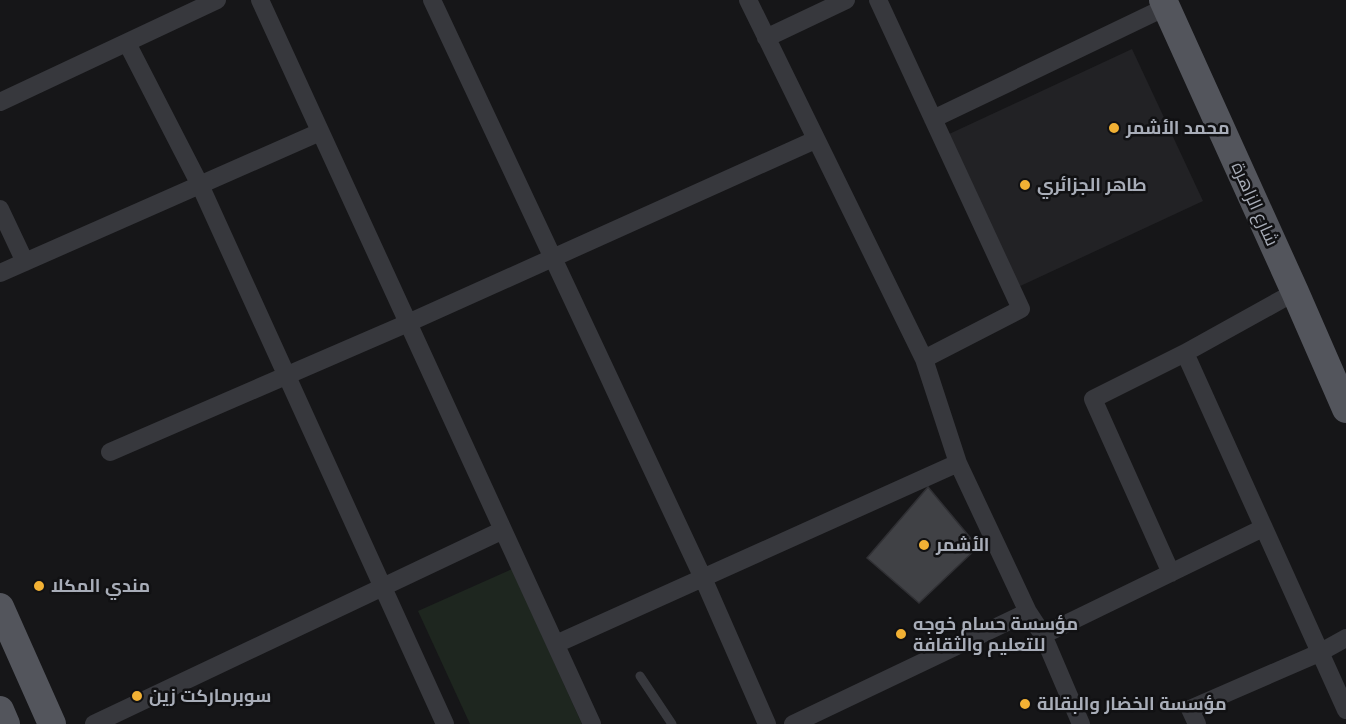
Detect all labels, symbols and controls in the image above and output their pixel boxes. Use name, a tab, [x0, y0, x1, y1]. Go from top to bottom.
place label: محمد الأشمر	[1125, 117, 1230, 139]
marker: محمد الأشمر	[1107, 121, 1121, 135]
street label: شارع الزاهرة	[1226, 159, 1283, 250]
place label: طاهر الجزائري	[1037, 174, 1147, 199]
marker: طاهر الجزائري	[1018, 178, 1032, 192]
place label: الأشمر	[935, 534, 989, 556]
marker: الأشمر	[917, 538, 931, 552]
place label: مندي المكلا	[51, 575, 150, 600]
marker: مندي المكلا	[32, 579, 46, 593]
place label: مؤسسة حسام خوجه للتعليم والثقافة	[913, 613, 1078, 657]
marker: مؤسسة حسام خوجه للتعليم والثقافة	[894, 627, 908, 641]
place label: سوبرماركت زين	[149, 685, 271, 707]
marker: سوبرماركت زين	[130, 689, 144, 703]
place label: مؤسسة الخضار والبقالة	[1037, 693, 1227, 715]
marker: مؤسسة الخضار والبقالة	[1018, 697, 1032, 711]

